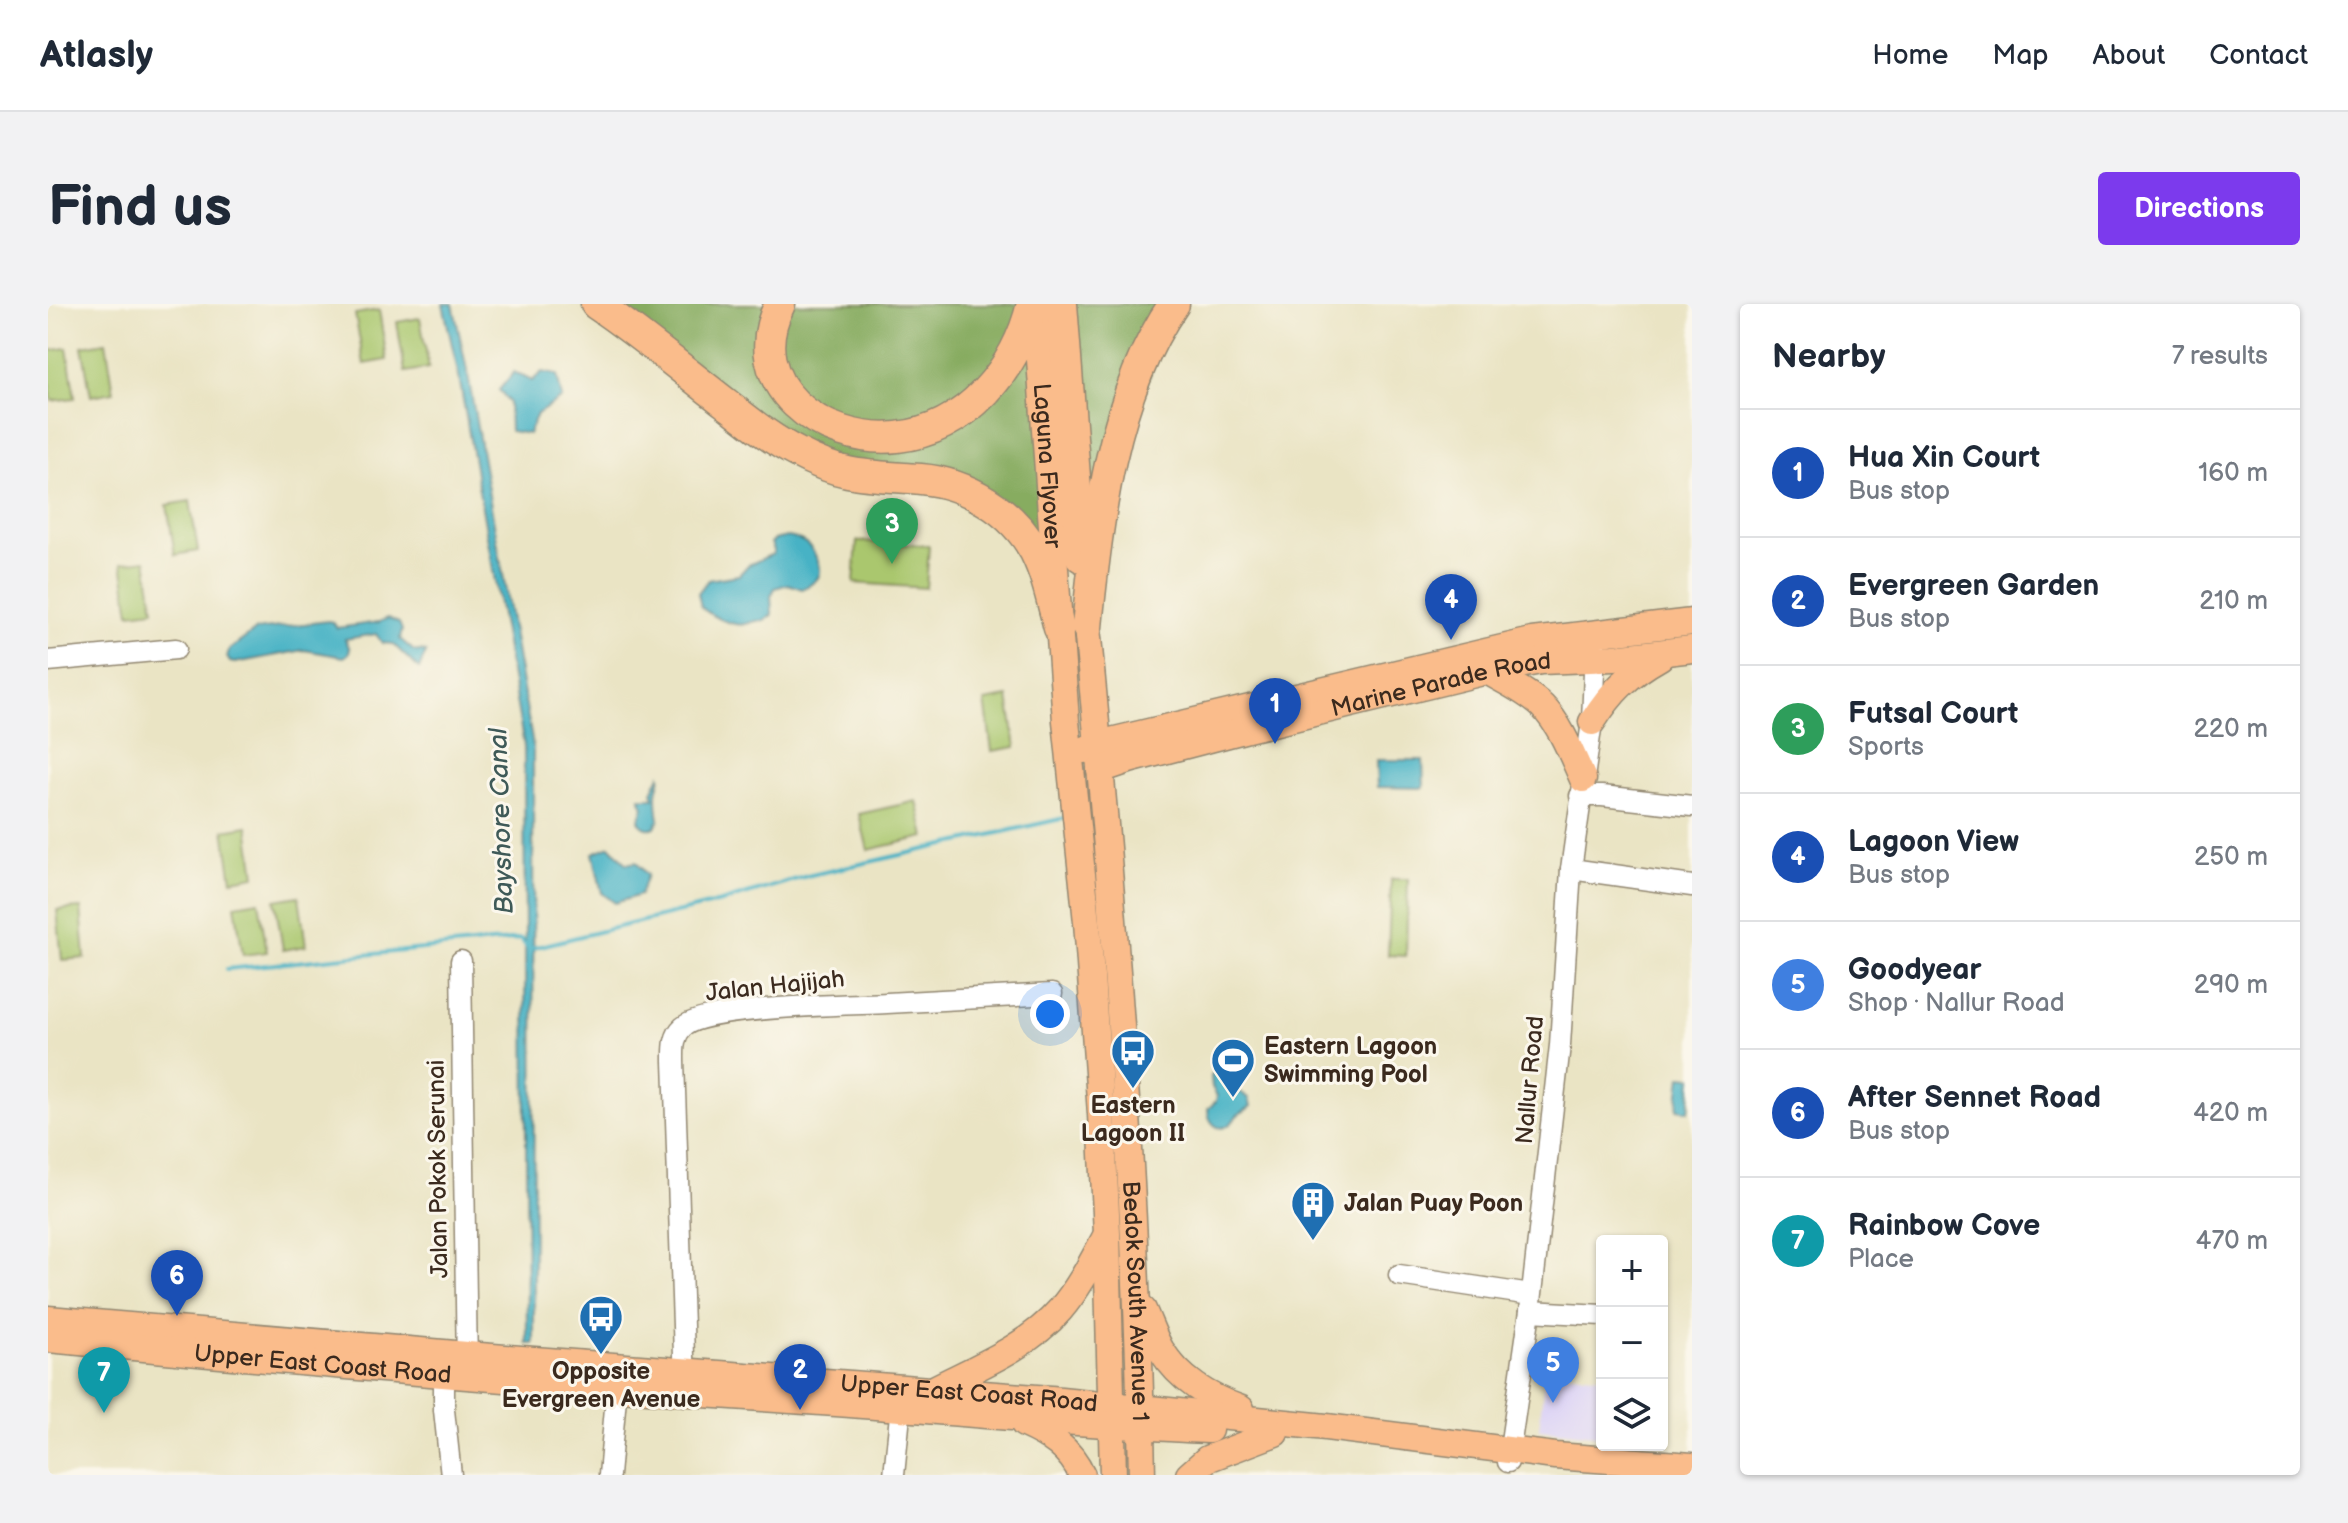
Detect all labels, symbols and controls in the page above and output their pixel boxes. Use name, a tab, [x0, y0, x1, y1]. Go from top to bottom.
text: Atlasly	[40, 33, 153, 78]
text: Home	[1872, 39, 1948, 72]
text: Map	[1992, 39, 2049, 72]
text: About	[2093, 39, 2165, 72]
text: Contact	[2209, 39, 2308, 72]
button: Directions	[2098, 172, 2300, 245]
text: Find us	[48, 175, 232, 242]
text: Nearby	[1772, 336, 1886, 377]
text: 7 results	[2172, 341, 2268, 372]
street label: Laguna Flyover	[1027, 382, 1068, 549]
text: Hua Xin Court	[1848, 440, 2040, 476]
text: 1	[1793, 458, 1803, 489]
text: 160 m	[2198, 458, 2268, 489]
text: Bus stop	[1848, 476, 1950, 507]
pin: 3	[866, 498, 918, 564]
text: Evergreen Garden	[1848, 568, 2099, 604]
pin: 4	[1425, 574, 1477, 640]
text: 2	[1790, 586, 1806, 617]
text: 210 m	[2199, 586, 2268, 617]
text: Bus stop	[1848, 604, 1950, 635]
street label: Marine Parade Road	[1328, 646, 1552, 723]
pin: 1	[1249, 678, 1301, 744]
text: Futsal Court	[1848, 696, 2018, 732]
text: 3	[1790, 714, 1806, 745]
text: 220 m	[2194, 714, 2268, 745]
water label: Bayshore Canal	[483, 727, 521, 914]
text: Sports	[1848, 732, 1924, 763]
text: Lagoon View	[1848, 824, 2019, 860]
text: 4	[1790, 842, 1806, 873]
text: 250 m	[2194, 842, 2268, 873]
text: Bus stop	[1848, 860, 1950, 891]
text: Goodyear	[1848, 952, 1982, 988]
street label: Jalan Hajijah	[704, 964, 846, 1008]
text: 5	[1790, 970, 1806, 1001]
text: 290 m	[2194, 970, 2268, 1001]
text: Shop · Nallur Road	[1848, 988, 2065, 1019]
your location	[1030, 994, 1070, 1034]
street label: Nallur Road	[1510, 1015, 1550, 1145]
bus stop icon: Eastern Lagoon II	[1109, 1027, 1157, 1090]
place label: Eastern Lagoon Swimming Pool	[1264, 1032, 1437, 1089]
sports icon: Eastern Lagoon Swimming Pool	[1209, 1036, 1257, 1099]
street label: Jalan Pokok Serunai	[422, 1060, 454, 1278]
text: After Sennet Road	[1848, 1080, 2101, 1116]
place label: Eastern Lagoon II	[1081, 1091, 1185, 1148]
text: 6	[1790, 1098, 1806, 1129]
text: 420 m	[2193, 1098, 2268, 1129]
text: Bus stop	[1848, 1116, 1950, 1147]
building icon: Jalan Puay Poon	[1289, 1179, 1337, 1242]
street label: Bedok South Avenue 1	[1116, 1180, 1155, 1422]
place label: Jalan Puay Poon	[1344, 1189, 1523, 1218]
text: Rainbow Cove	[1848, 1208, 2040, 1244]
text: 7	[1791, 1226, 1805, 1257]
text: 470 m	[2196, 1226, 2268, 1257]
map controls	[1596, 1235, 1668, 1451]
button: +	[1596, 1235, 1668, 1307]
text: Place	[1848, 1244, 1914, 1275]
pin: 6	[151, 1250, 203, 1316]
bus stop icon: Opposite Evergreen Avenue	[577, 1293, 625, 1356]
button: −	[1596, 1307, 1668, 1379]
pin: 5	[1527, 1337, 1579, 1403]
street label: Upper East Coast Road	[193, 1338, 453, 1389]
pin: 2	[774, 1344, 826, 1410]
pin: 7	[78, 1347, 130, 1413]
place label: Opposite Evergreen Avenue	[502, 1357, 701, 1414]
street label: Upper East Coast Road	[839, 1369, 1099, 1418]
button: layers	[1596, 1379, 1668, 1451]

